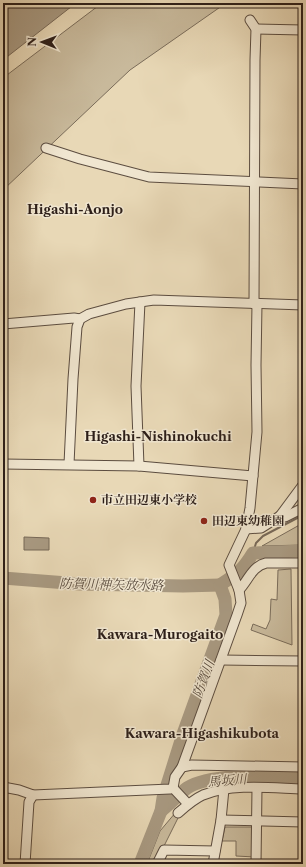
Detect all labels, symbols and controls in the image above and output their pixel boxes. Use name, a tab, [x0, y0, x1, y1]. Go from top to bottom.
north arrow	[22, 22, 62, 62]
text: N	[25, 36, 39, 47]
district label: Higashi-Aonjo	[27, 201, 123, 217]
district label: Higashi-Nishinokuchi	[84, 428, 232, 444]
place label: 市立田辺東小学校	[101, 492, 197, 507]
marker: 市立田辺東小学校	[88, 495, 98, 505]
place label: 田辺東幼稚園	[212, 513, 284, 528]
marker: 田辺東幼稚園	[199, 516, 209, 526]
water label: 防賀川神矢放水路	[59, 575, 164, 593]
district label: Kawara-Murogaito	[97, 626, 223, 642]
water label: 防賀川	[189, 656, 218, 700]
district label: Kawara-Higashikubota	[125, 725, 280, 741]
water label: 馬坂川	[207, 770, 249, 790]

